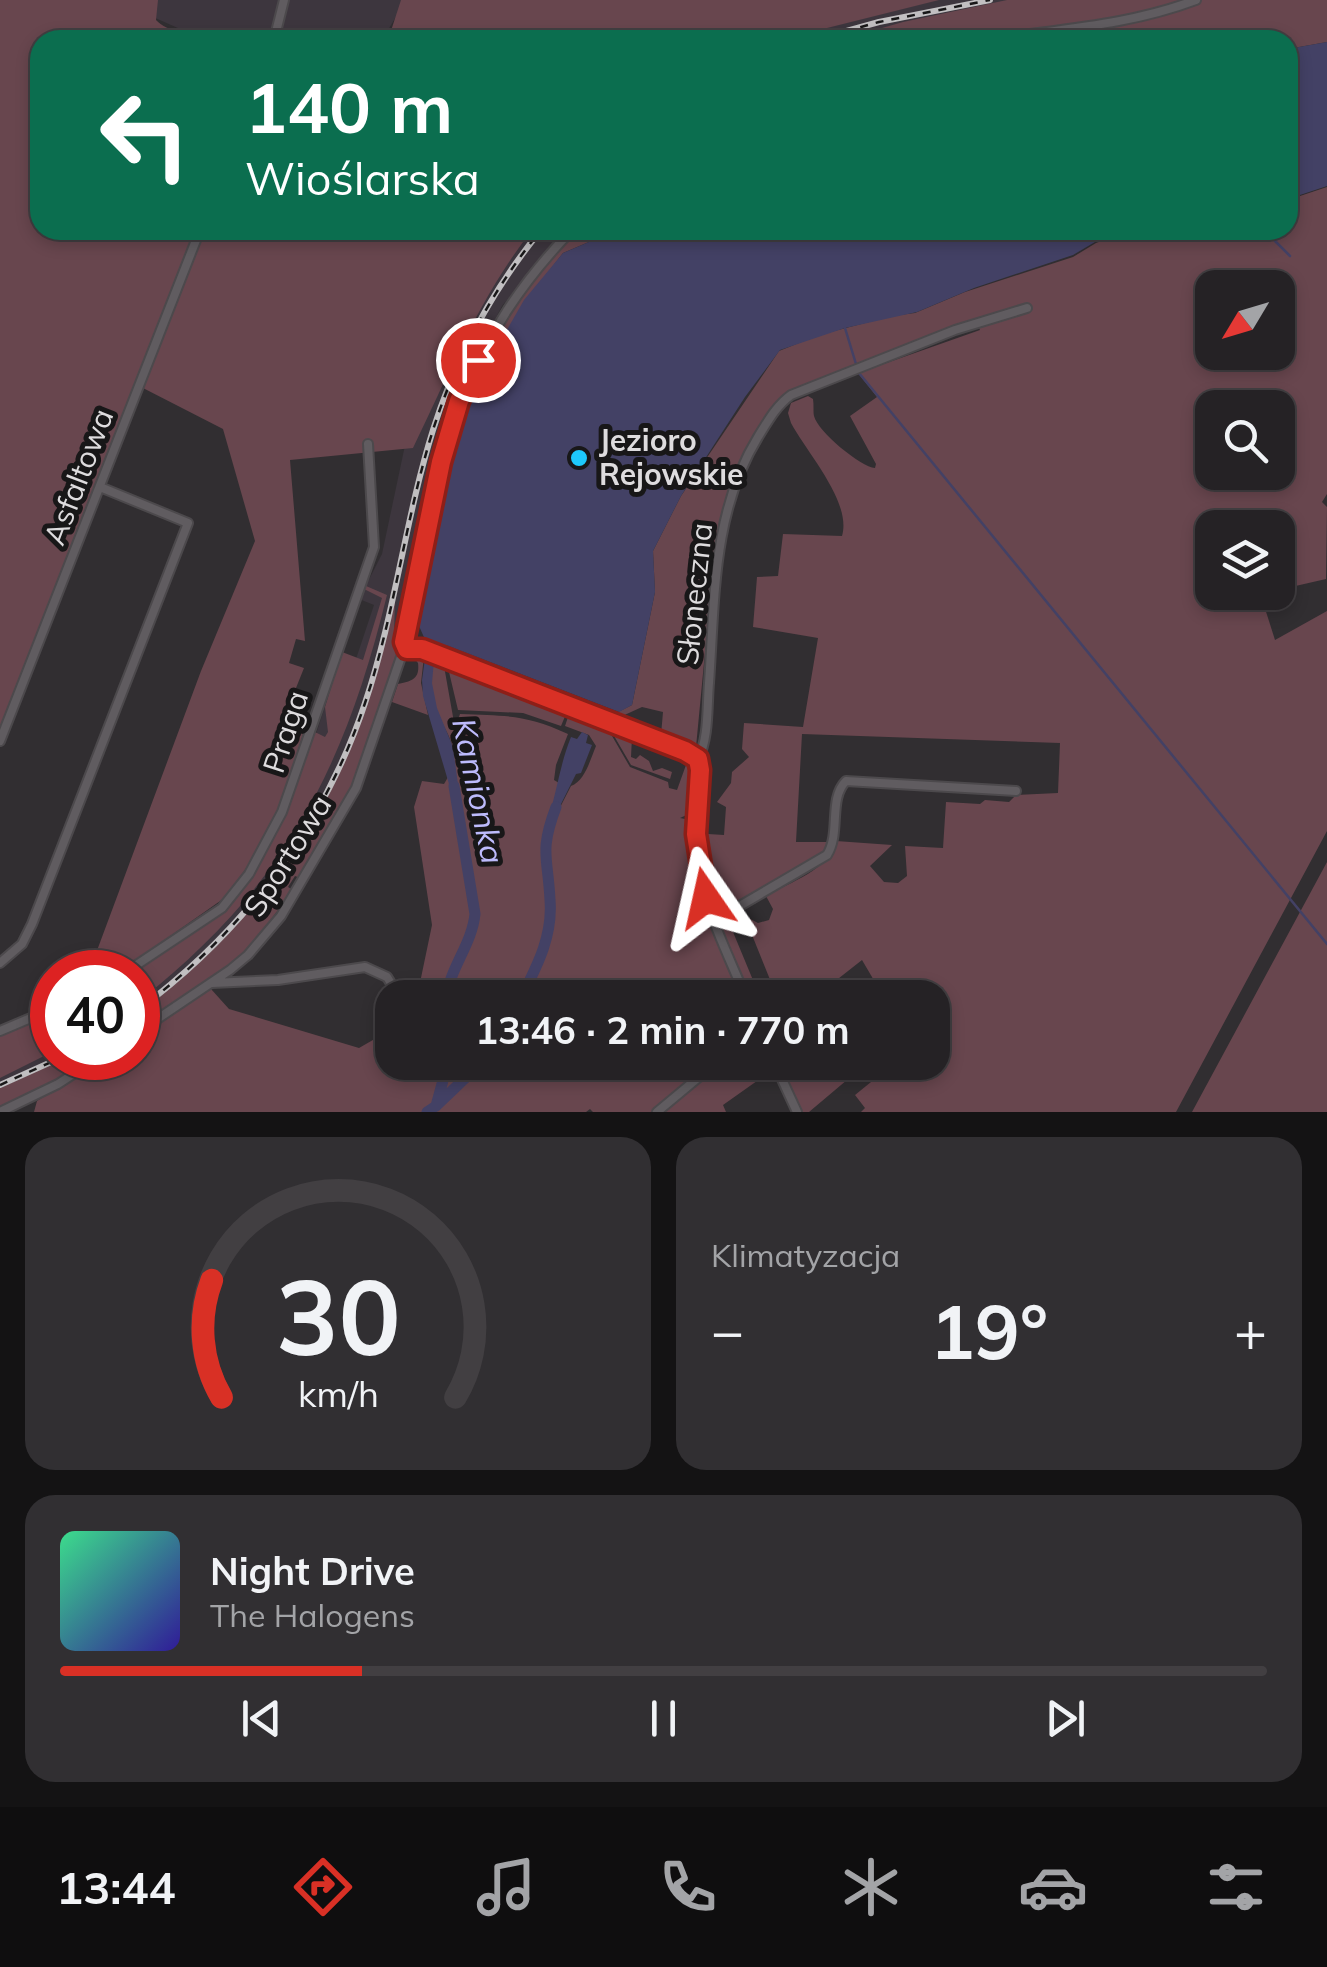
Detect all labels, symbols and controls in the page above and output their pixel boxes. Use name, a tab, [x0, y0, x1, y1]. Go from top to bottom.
text: 140 m	[245, 63, 453, 151]
icon: left	[80, 70, 210, 200]
text: Wioślarska	[245, 150, 480, 206]
north arrow	[1195, 270, 1295, 370]
map controls	[1195, 270, 1295, 610]
pin	[436, 318, 521, 403]
icon: arrive	[451, 333, 506, 388]
button: search	[1195, 390, 1295, 490]
street label: Asfaltowa	[35, 403, 121, 550]
place label: Jezioro Rejowskie	[599, 421, 743, 493]
marker: Jezioro Rejowskie	[568, 447, 590, 469]
button: layers	[1195, 510, 1295, 610]
street label: Słoneczna	[668, 521, 720, 667]
street label: Praga	[254, 686, 316, 778]
water label: Kamionka	[444, 714, 514, 867]
street label: Sportowa	[235, 788, 339, 923]
position arrow	[654, 846, 758, 950]
speed limit sign: 40	[30, 950, 160, 1080]
text: 13:46 · 2 min · 770 m	[475, 1006, 850, 1054]
text: Klimatyzacja	[711, 1235, 900, 1275]
text: 30	[276, 1250, 400, 1381]
text: 19°	[930, 1284, 1048, 1378]
text: −	[711, 1296, 744, 1365]
text: +	[1234, 1296, 1267, 1365]
text: km/h	[298, 1371, 378, 1416]
text: Night Drive	[210, 1547, 415, 1595]
text: The Halogens	[210, 1595, 415, 1635]
icon: previous	[234, 1691, 289, 1746]
icon: pause	[636, 1691, 691, 1746]
icon: next	[1038, 1691, 1093, 1746]
icon: directions	[288, 1852, 358, 1922]
icon: music	[471, 1852, 541, 1922]
icon: phone	[653, 1852, 723, 1922]
icon: climate	[836, 1852, 906, 1922]
icon: car	[1018, 1852, 1088, 1922]
icon: filters	[1201, 1852, 1271, 1922]
text: 13:44	[56, 1859, 175, 1915]

